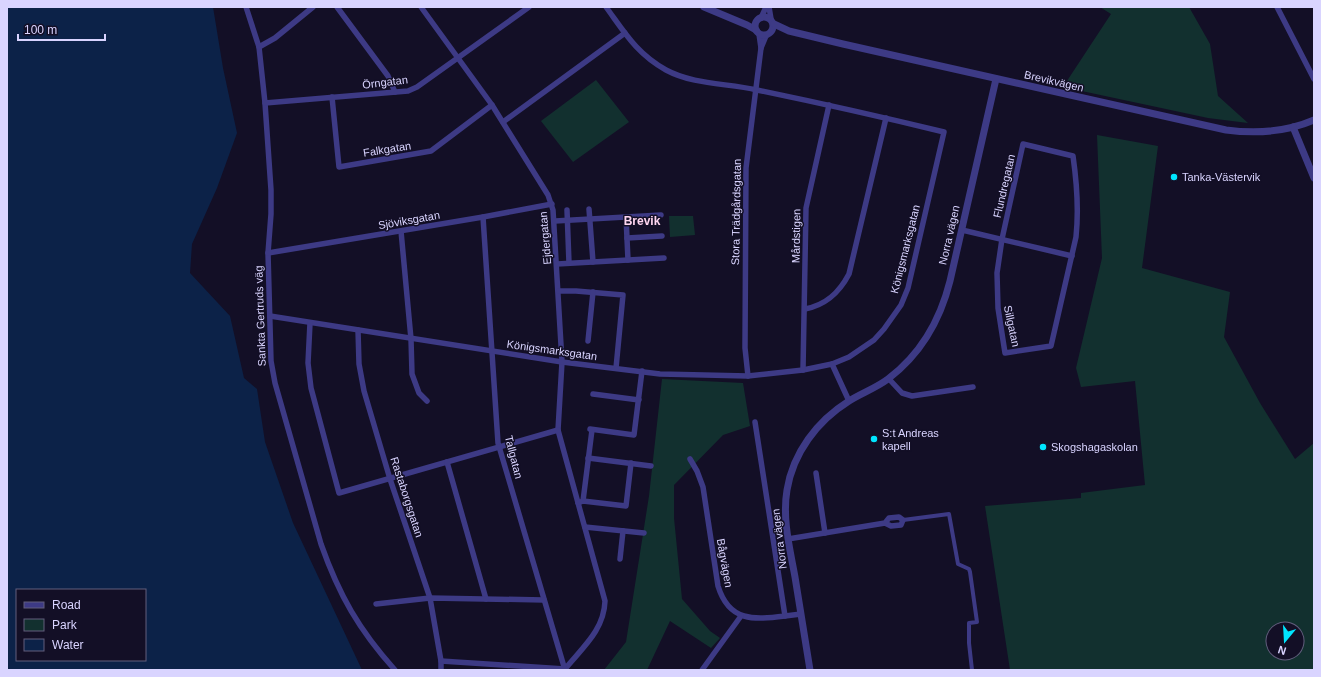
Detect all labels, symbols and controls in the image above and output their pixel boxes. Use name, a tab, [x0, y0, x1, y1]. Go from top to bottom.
scale bar	[18, 16, 105, 42]
text: 100 m	[24, 23, 57, 37]
street label: Brevikvägen	[1023, 68, 1085, 94]
street label: Örngatan	[362, 73, 408, 91]
street label: Falkgatan	[362, 139, 412, 159]
street label: Flundregatan	[991, 153, 1017, 219]
street label: Stora Trädgårdsgatan	[729, 159, 743, 265]
place label: Tanka-Västervik	[1182, 171, 1261, 183]
marker: Tanka-Västervik	[1169, 172, 1179, 182]
street label: Königsmarksgatan	[888, 203, 922, 295]
street label: Norra vägen	[936, 204, 962, 266]
street label: Sjöviksgatan	[377, 209, 441, 231]
street label: Mårdstigen	[790, 209, 802, 263]
street label: Ejdergatan	[537, 211, 553, 265]
district label: Brevik	[624, 214, 661, 228]
street label: Sankta Gertruds väg	[252, 265, 268, 367]
street label: Sillgatan	[1002, 304, 1022, 348]
street label: Königsmarksgatan	[506, 338, 598, 362]
place label: S:t Andreas kapell	[882, 427, 939, 452]
street label: Tallgatan	[503, 434, 525, 480]
marker: S:t Andreas kapell	[869, 434, 879, 444]
place label: Skogshagaskolan	[1051, 441, 1138, 453]
marker: Skogshagaskolan	[1038, 442, 1048, 452]
street label: Rastaborgsgatan	[388, 455, 426, 539]
street label: Norra vägen	[769, 508, 789, 570]
street label: Bågvägen	[715, 538, 735, 588]
legend	[16, 589, 146, 661]
text: Road	[52, 598, 81, 612]
text: Park	[52, 618, 78, 632]
north arrow	[1265, 621, 1305, 661]
text: Water	[52, 638, 84, 652]
text: N	[1276, 644, 1288, 657]

